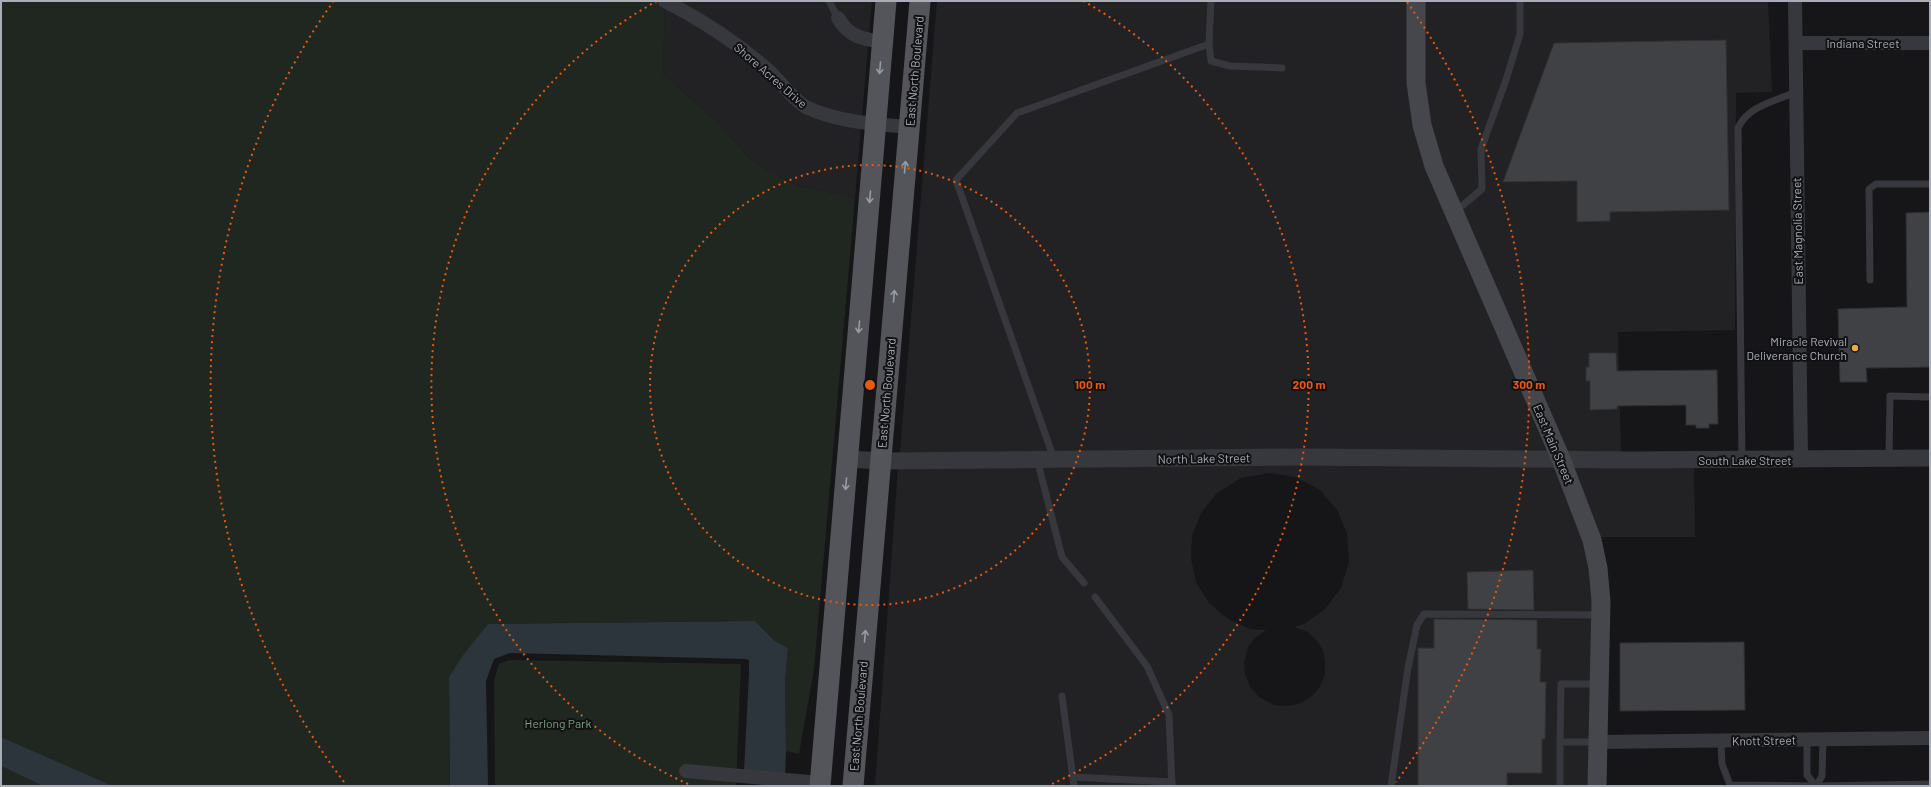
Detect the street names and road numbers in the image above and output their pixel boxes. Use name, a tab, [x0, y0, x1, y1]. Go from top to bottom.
street label: East North Boulevard	[902, 15, 926, 127]
street label: Indiana Street	[1827, 36, 1900, 50]
street label: Shore Acres Drive	[732, 40, 810, 110]
street label: East Magnolia Street	[1789, 177, 1805, 285]
street label: East North Boulevard	[874, 337, 898, 449]
street label: East Main Street	[1531, 402, 1577, 486]
street label: North Lake Street	[1158, 450, 1250, 466]
street label: South Lake Street	[1698, 453, 1792, 467]
street label: East North Boulevard	[846, 660, 870, 772]
street label: Knott Street	[1732, 732, 1796, 748]

